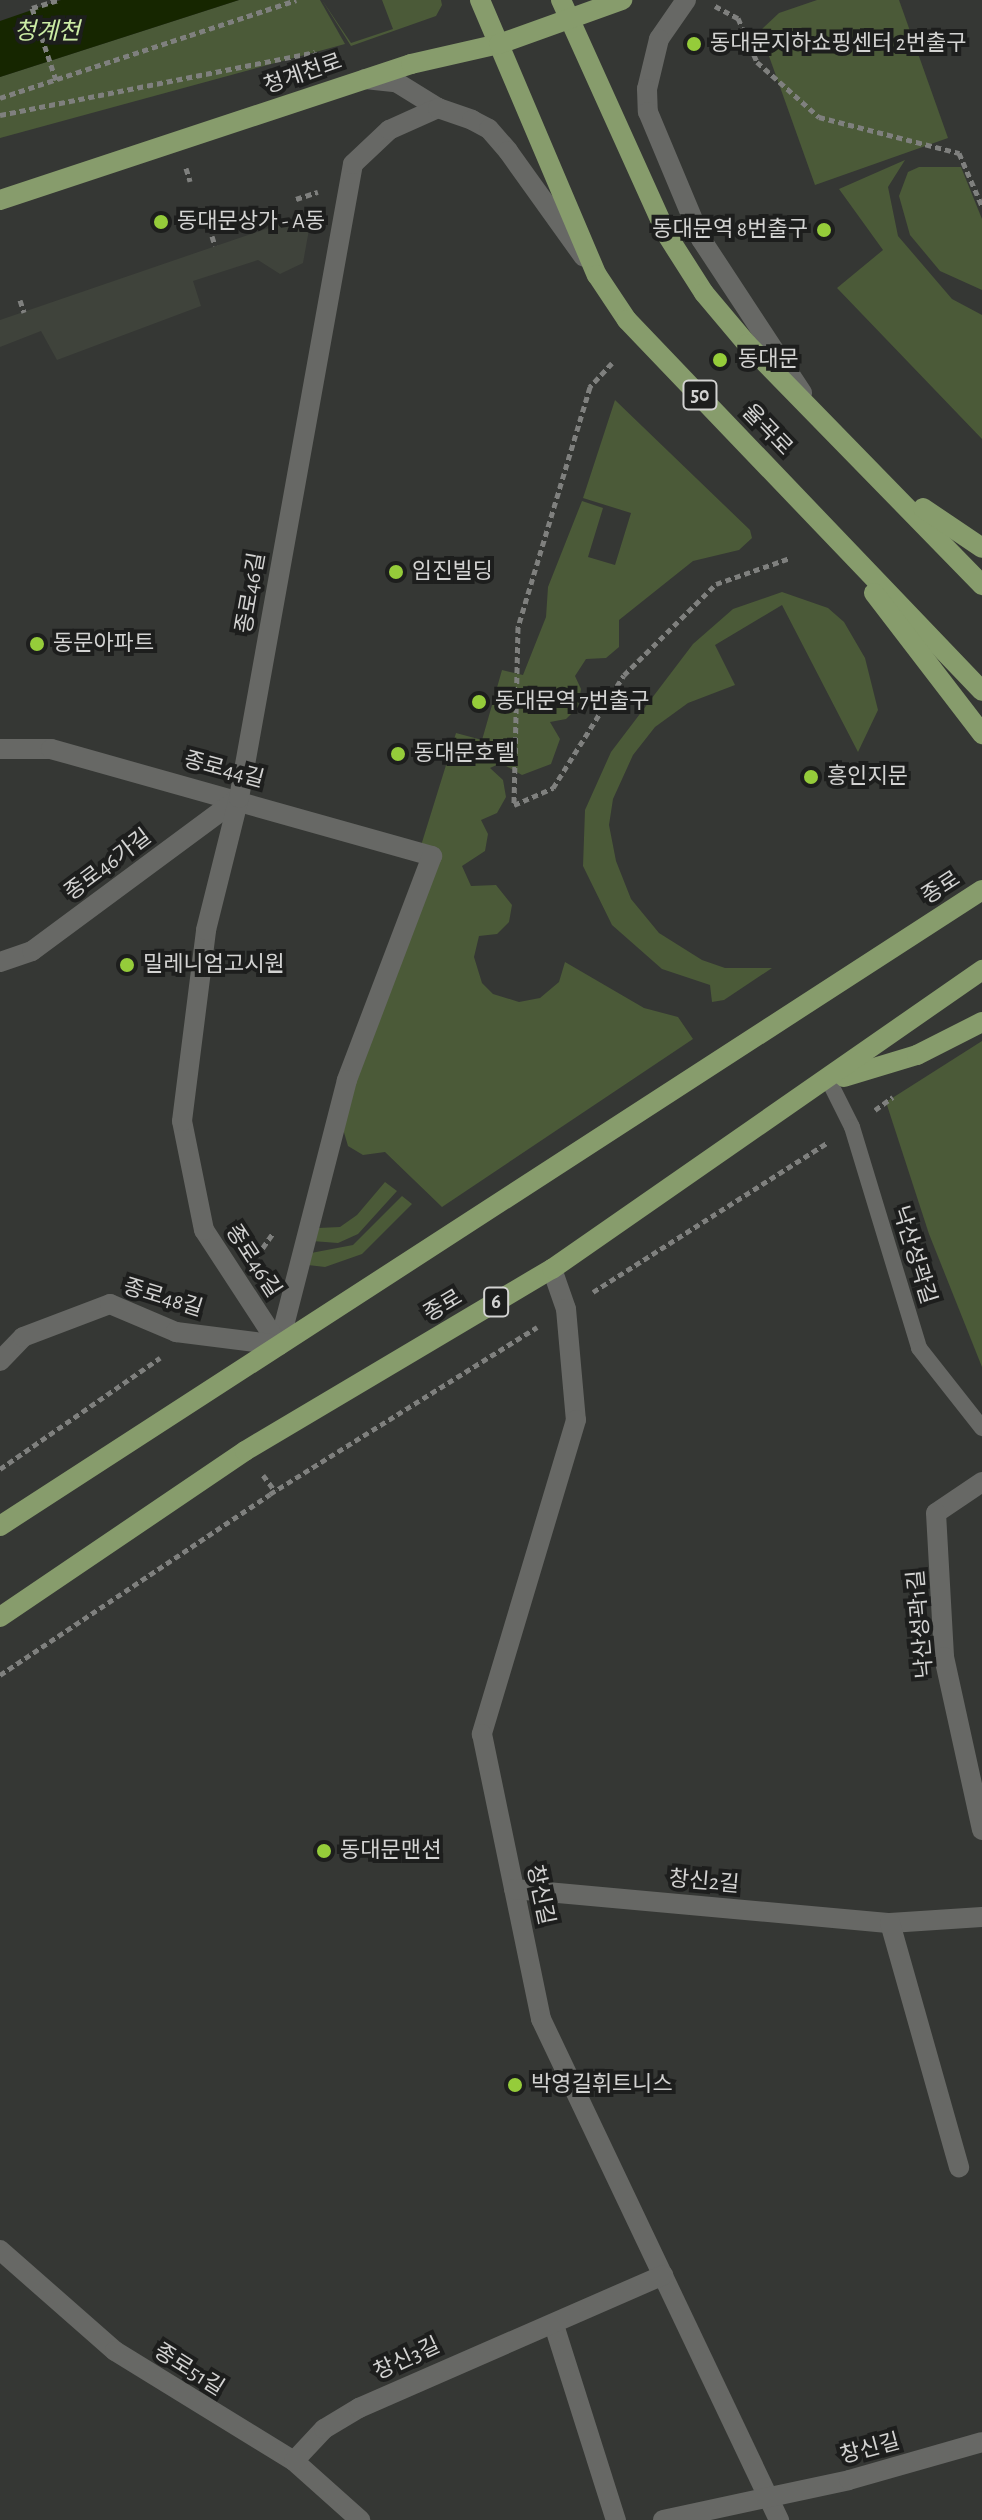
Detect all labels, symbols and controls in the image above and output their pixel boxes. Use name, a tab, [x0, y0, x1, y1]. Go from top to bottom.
water label: 청계천	[14, 19, 80, 47]
place label: 동대문지하쇼핑센터 2번출구	[710, 31, 967, 57]
marker: 동대문지하쇼핑센터 2번출구	[685, 35, 703, 53]
street label: 청계천로	[260, 48, 346, 100]
place label: 동대문상가 - A동	[177, 209, 325, 235]
marker: 동대문상가 - A동	[152, 213, 170, 231]
place label: 동대문역 8번출구	[652, 217, 808, 243]
marker: 동대문역 8번출구	[815, 221, 833, 239]
place label: 동대문	[738, 347, 799, 373]
marker: 동대문	[709, 349, 731, 371]
road number: 50	[682, 379, 718, 411]
street label: 율곡로	[736, 399, 798, 461]
street label: 종로46길	[231, 551, 271, 635]
place label: 임진빌딩	[412, 559, 493, 585]
marker: 임진빌딩	[387, 563, 405, 581]
place label: 동문아파트	[53, 631, 154, 657]
marker: 동문아파트	[28, 635, 46, 653]
place label: 동대문역 7번출구	[495, 689, 649, 715]
marker: 동대문역 7번출구	[470, 693, 488, 711]
place label: 동대문호텔	[414, 741, 515, 767]
marker: 동대문호텔	[389, 745, 407, 763]
street label: 종로44길	[181, 747, 267, 793]
place label: 흥인지문	[827, 764, 908, 790]
marker: 흥인지문	[802, 768, 820, 786]
street label: 종로46가길	[59, 824, 157, 906]
street label: 종로	[917, 866, 965, 910]
place label: 밀레니엄고시원	[143, 952, 285, 978]
marker: 밀레니엄고시원	[118, 956, 136, 974]
street label: 낙산성곽길	[887, 1203, 941, 1307]
street label: 종로46길	[220, 1220, 286, 1302]
street label: 종로48길	[120, 1273, 206, 1323]
street label: 종로	[419, 1284, 467, 1328]
road number: 6	[482, 1286, 510, 1318]
street label: 낙산성곽1길	[903, 1569, 939, 1679]
place label: 동대문맨션	[340, 1838, 441, 1864]
marker: 동대문맨션	[315, 1842, 333, 1860]
street label: 창신길	[521, 1863, 559, 1927]
street label: 창신2길	[668, 1866, 740, 1898]
place label: 박영길휘트니스	[531, 2072, 673, 2098]
marker: 박영길휘트니스	[506, 2076, 524, 2094]
street label: 창신3길	[370, 2332, 444, 2386]
street label: 종로51길	[149, 2338, 229, 2402]
street label: 창신길	[837, 2428, 903, 2470]

